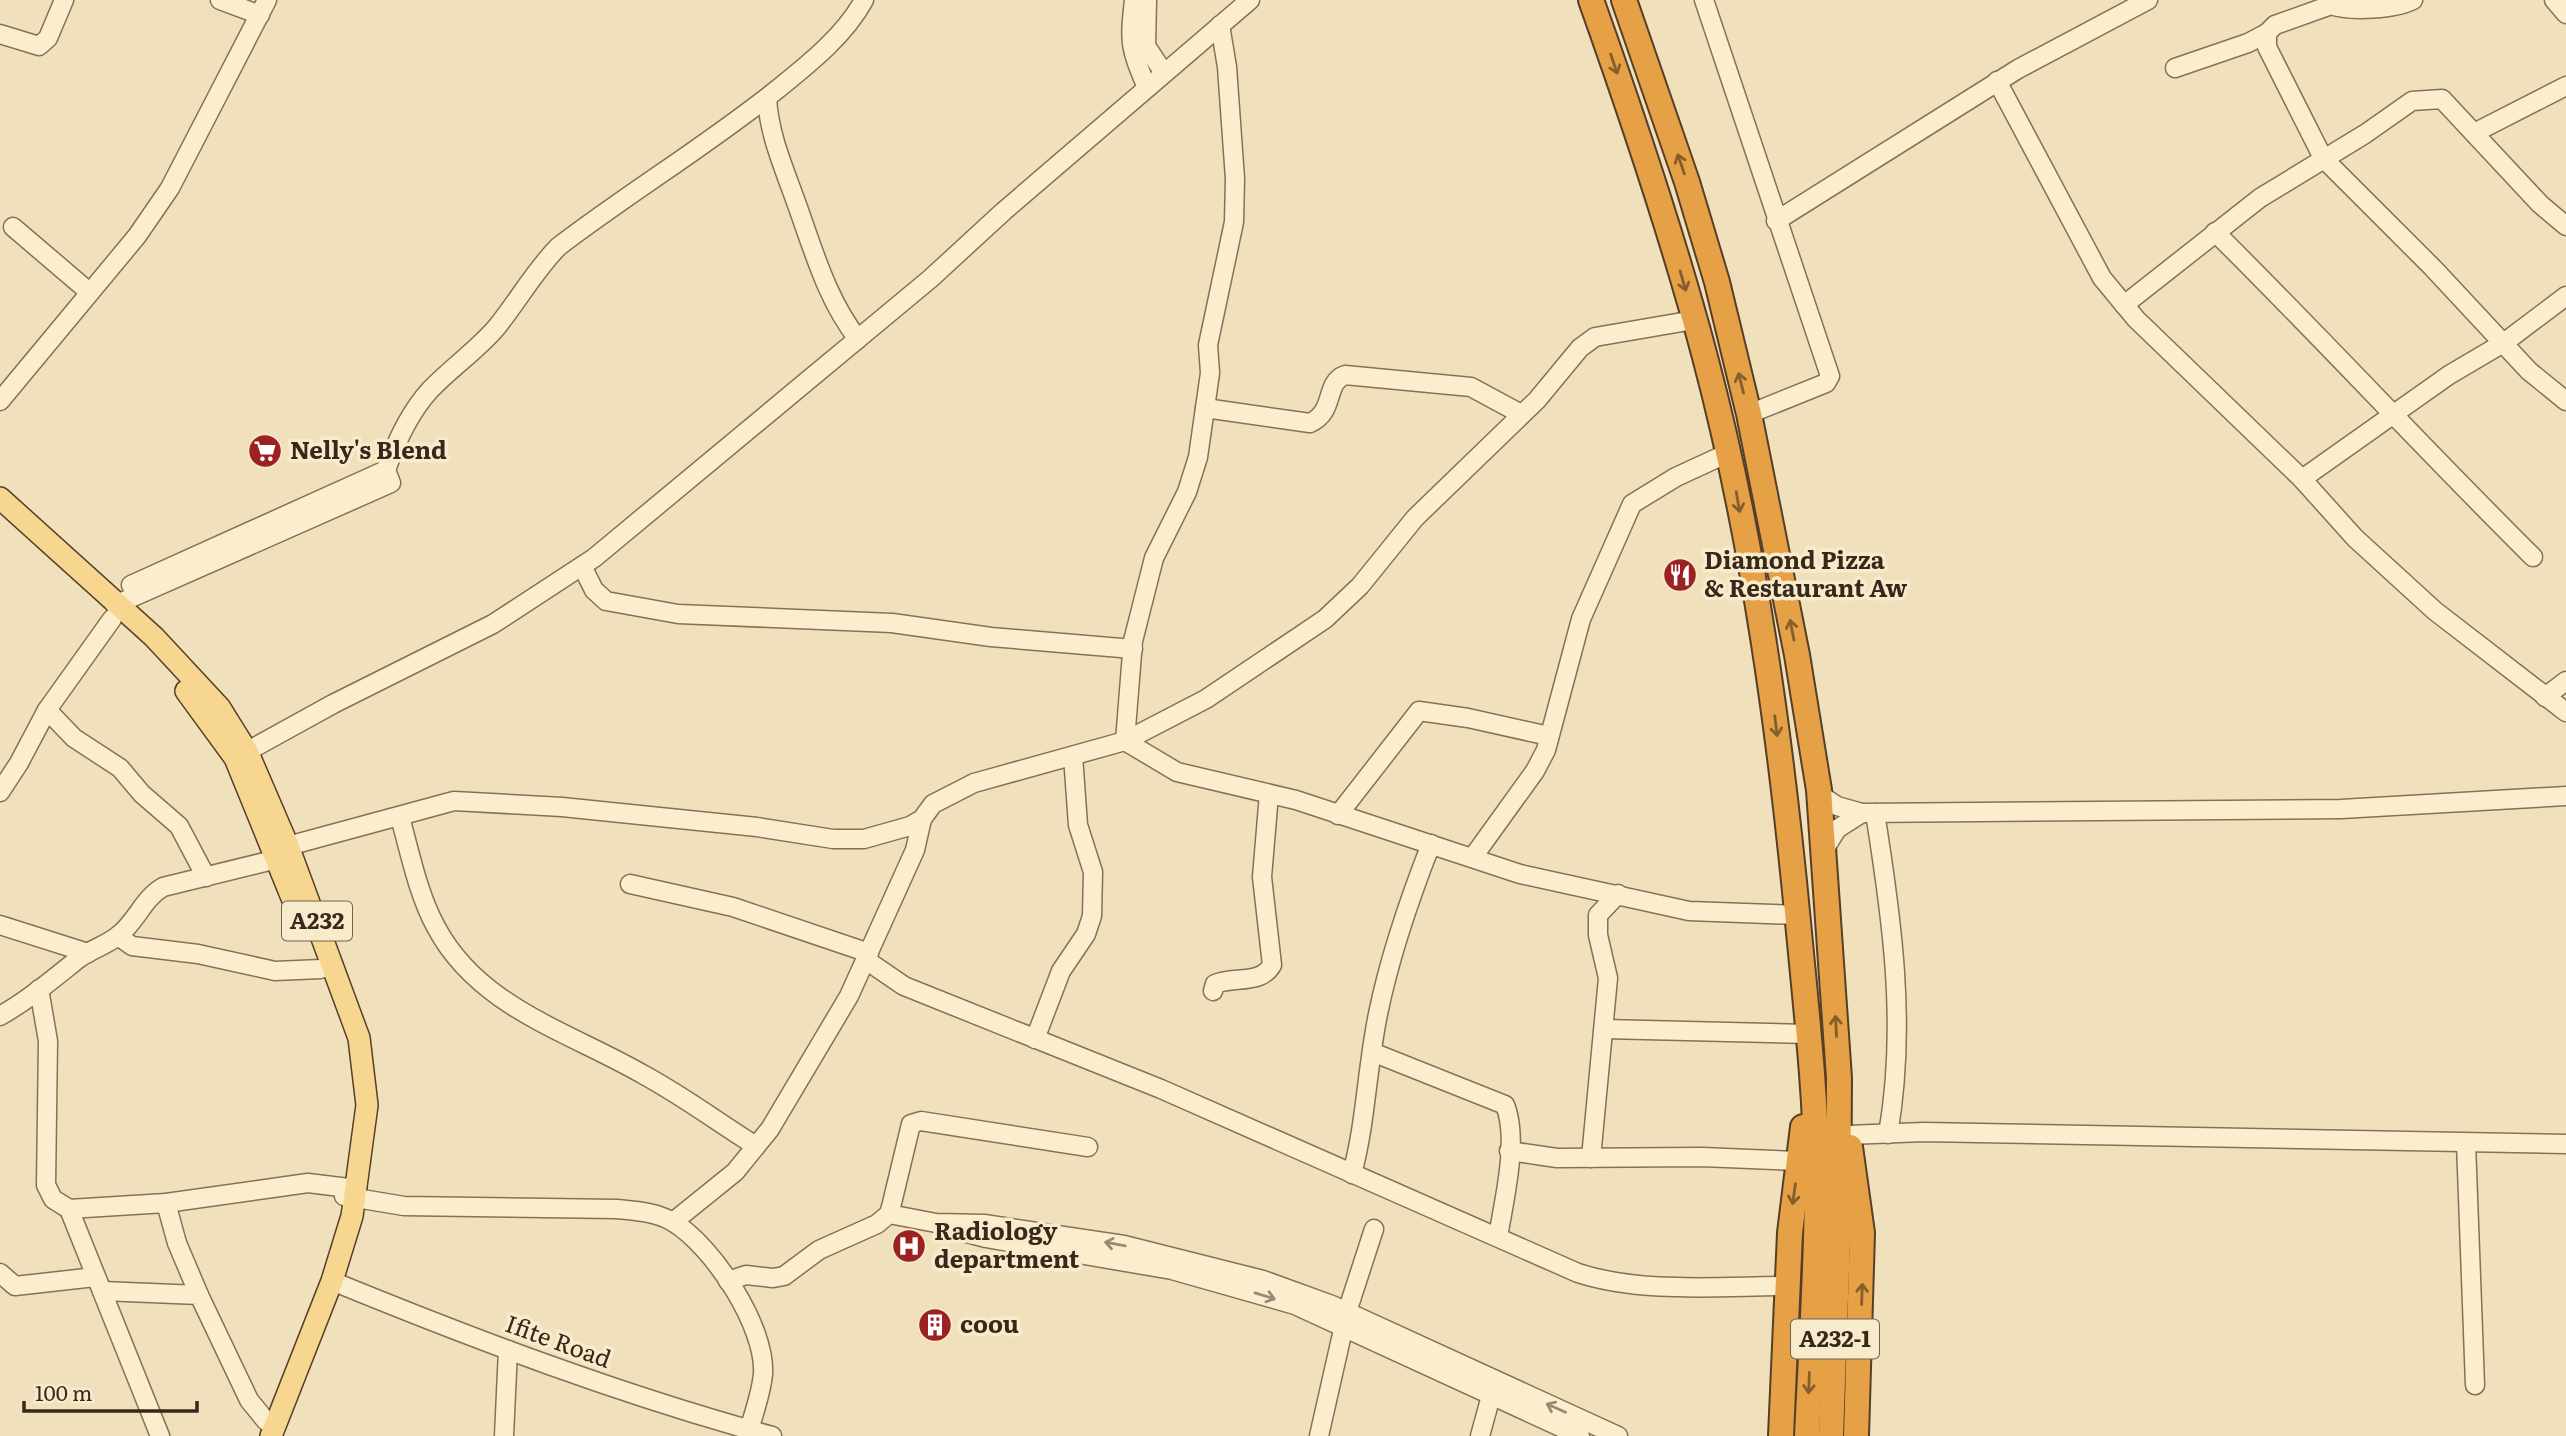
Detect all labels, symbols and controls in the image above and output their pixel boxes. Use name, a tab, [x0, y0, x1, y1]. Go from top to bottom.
one-way arrow	[1609, 53, 1621, 75]
one-way arrow	[1674, 153, 1686, 175]
one-way arrow	[1677, 270, 1690, 292]
one-way arrow	[1734, 372, 1747, 395]
place label: Nelly's Blend	[290, 431, 447, 466]
supermarket icon: Nelly's Blend	[246, 432, 284, 470]
one-way arrow	[1731, 490, 1745, 513]
place label: Diamond Pizza & Restaurant Aw	[1704, 541, 1908, 604]
restaurant icon: Diamond Pizza & Restaurant Aw	[1661, 556, 1699, 594]
one-way arrow	[1785, 619, 1799, 642]
one-way arrow	[1770, 714, 1783, 737]
road number: A232	[282, 902, 352, 940]
one-way arrow	[1830, 1014, 1843, 1037]
one-way arrow	[1787, 1182, 1800, 1205]
place label: Radiology department	[934, 1212, 1080, 1275]
hospital icon: Radiology department	[890, 1227, 928, 1265]
one-way arrow	[1104, 1236, 1127, 1250]
one-way arrow	[1855, 1283, 1868, 1306]
one-way arrow	[1254, 1291, 1276, 1303]
street label: Ifite Road	[501, 1304, 617, 1375]
place label: coou	[960, 1305, 1019, 1340]
building icon: coou	[916, 1306, 954, 1344]
road number: A232-1	[1791, 1320, 1879, 1358]
scale bar	[24, 1370, 198, 1414]
one-way arrow	[1803, 1371, 1816, 1394]
text: 100 m	[35, 1376, 92, 1407]
one-way arrow	[1545, 1401, 1567, 1414]

